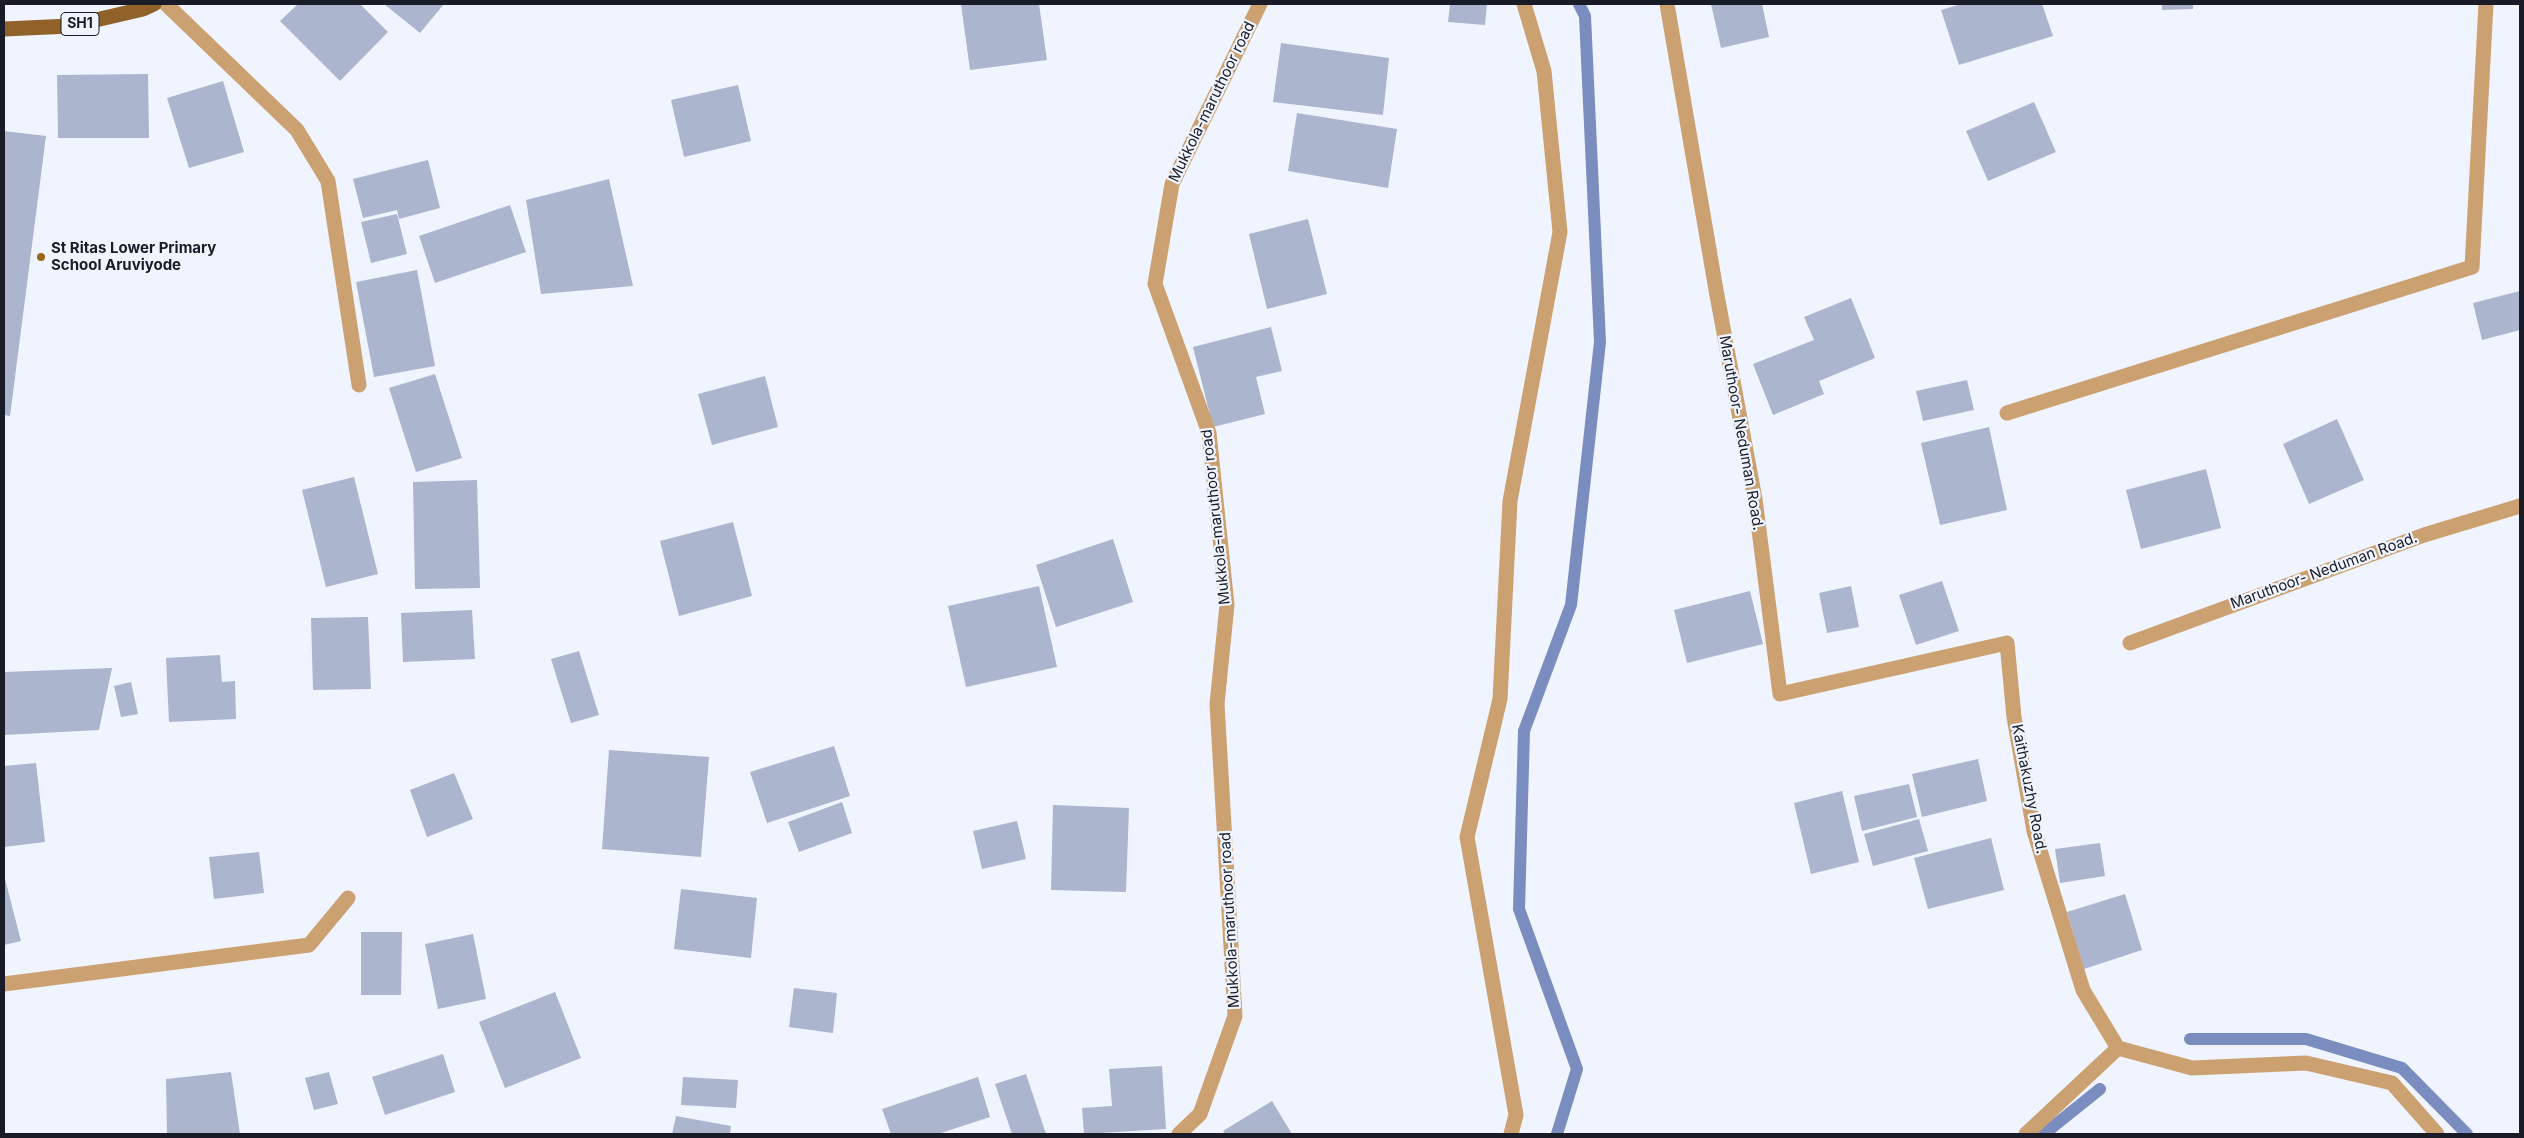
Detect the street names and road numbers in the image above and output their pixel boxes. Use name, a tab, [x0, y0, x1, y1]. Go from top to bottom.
road number: SH1	[61, 12, 99, 36]
street label: Mukkola-maruthoor road	[1165, 19, 1259, 185]
street label: Maruthoor- Neduman Road.	[1715, 334, 1767, 532]
street label: Mukkola-maruthoor road	[1198, 428, 1234, 606]
street label: Maruthoor- Neduman Road.	[2228, 529, 2420, 613]
street label: Kaithakuzhy Road.	[2008, 723, 2050, 855]
street label: Mukkola-maruthoor road	[1216, 831, 1244, 1009]

